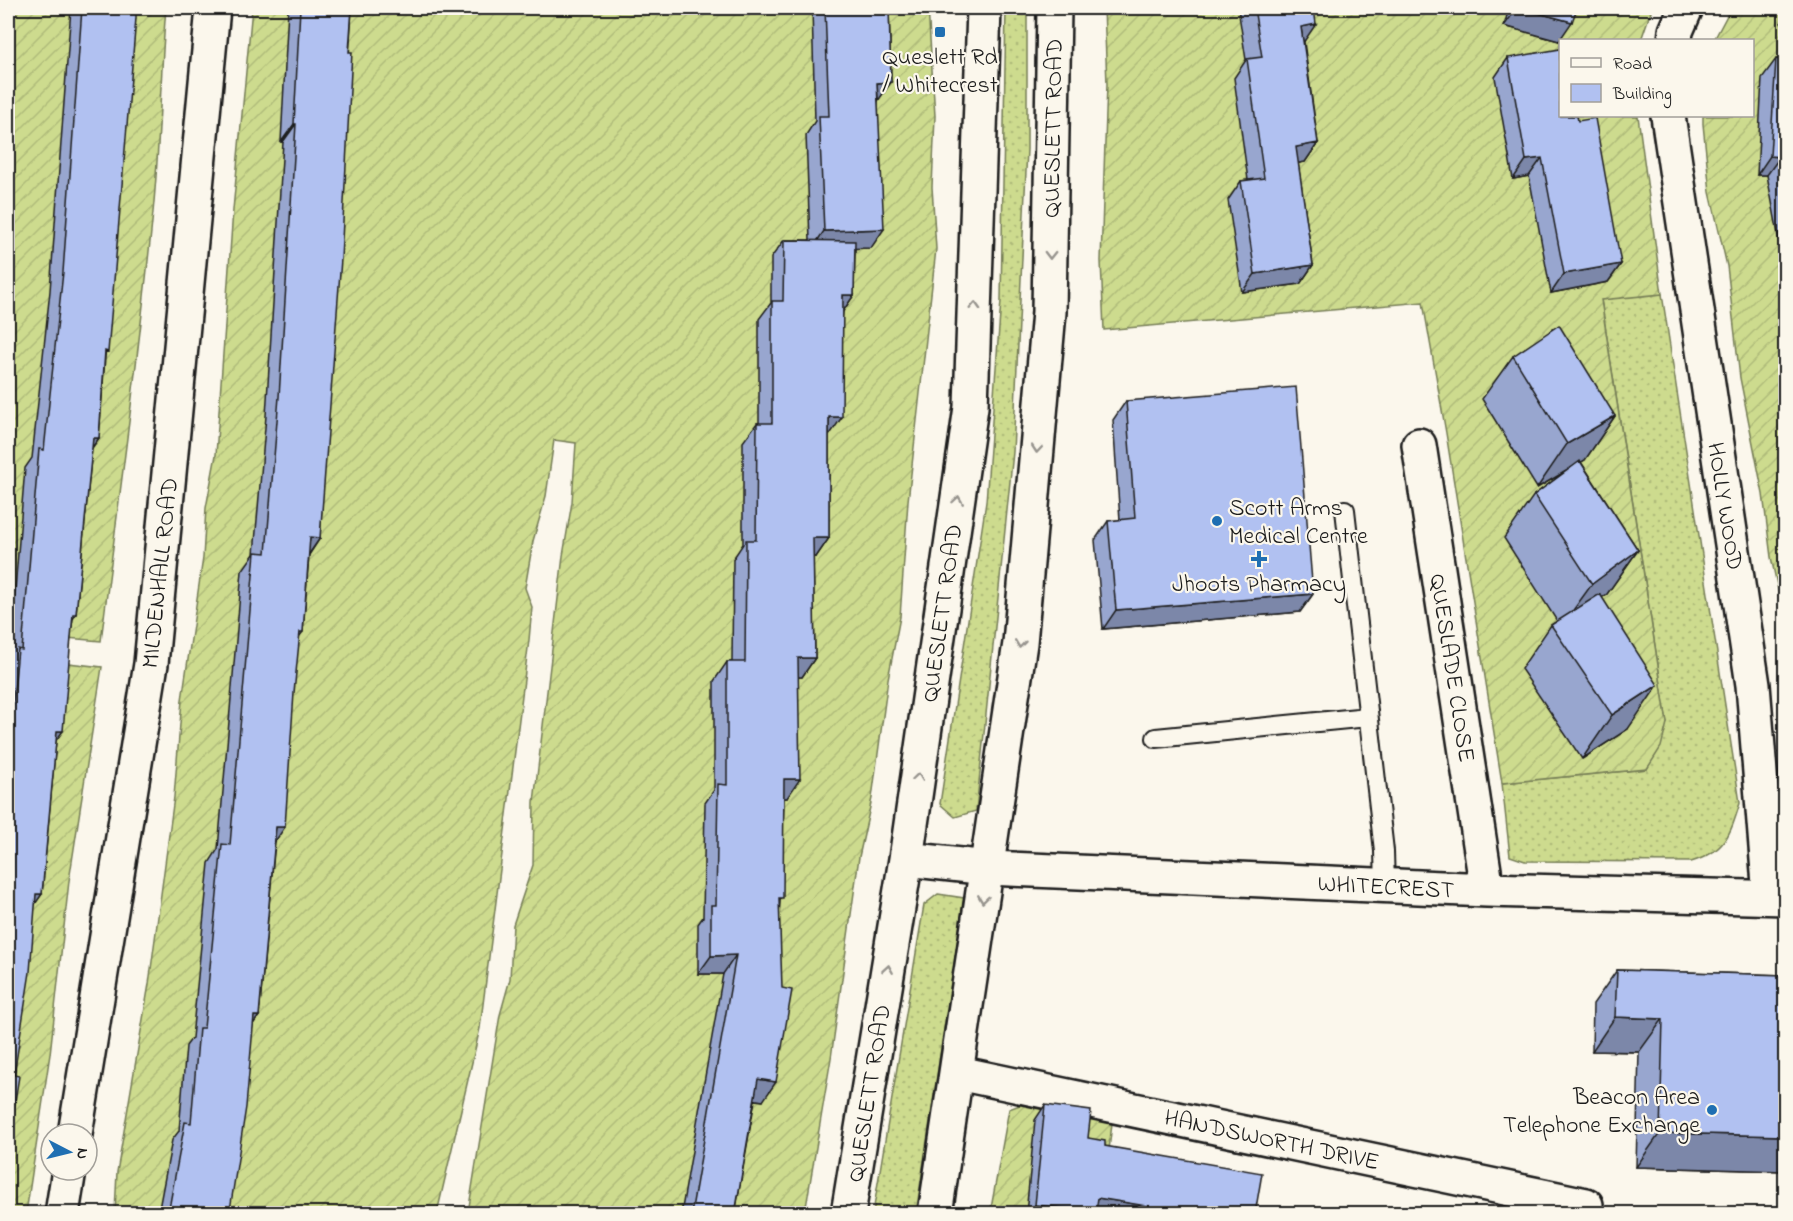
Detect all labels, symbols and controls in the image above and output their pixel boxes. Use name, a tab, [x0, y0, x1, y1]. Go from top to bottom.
marker: Queslett Rd / Whitecrest	[933, 25, 947, 39]
street label: QUESLETT ROAD	[1035, 38, 1074, 218]
legend	[1559, 39, 1754, 117]
place label: Queslett Rd / Whitecrest	[882, 41, 998, 104]
text: Road	[1613, 52, 1652, 78]
text: Building	[1612, 82, 1672, 109]
one-way arrow	[1044, 250, 1056, 259]
one-way arrow	[968, 302, 981, 311]
street label: HOLLY WOOD	[1696, 440, 1751, 573]
one-way arrow	[1031, 445, 1044, 454]
street label: MILDENHALL ROAD	[134, 476, 189, 670]
place label: Scott Arms Medical Centre	[1229, 492, 1368, 555]
one-way arrow	[951, 496, 963, 505]
marker: Scott Arms Medical Centre	[1210, 514, 1224, 528]
street label: QUESLETT ROAD	[914, 522, 973, 704]
marker: Jhoots Pharmacy	[1252, 552, 1266, 566]
place label: Jhoots Pharmacy	[1172, 568, 1346, 604]
street label: QUESLADE CLOSE	[1418, 572, 1483, 765]
one-way arrow	[1014, 639, 1027, 648]
one-way arrow	[911, 772, 923, 781]
street label: WHITECREST	[1317, 867, 1455, 910]
one-way arrow	[978, 894, 990, 904]
one-way arrow	[881, 965, 894, 975]
street label: QUESLETT ROAD	[839, 1002, 902, 1185]
place label: Beacon Area Telephone Exchange	[1503, 1081, 1700, 1144]
street label: HANDSWORTH DRIVE	[1161, 1102, 1382, 1181]
marker: Beacon Area Telephone Exchange	[1705, 1103, 1719, 1117]
north arrow	[39, 1122, 99, 1182]
text: N	[69, 1147, 94, 1161]

